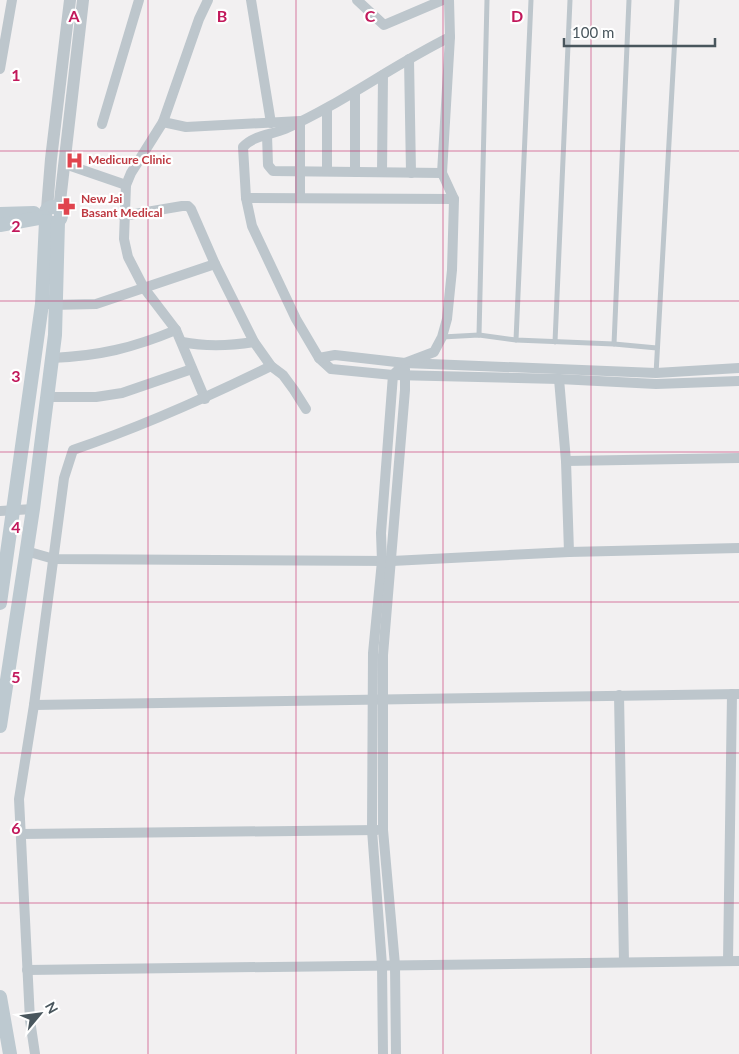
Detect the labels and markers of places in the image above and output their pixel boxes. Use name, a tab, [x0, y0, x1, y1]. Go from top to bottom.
hospital icon: Medicure Clinic	[64, 150, 84, 170]
place label: Medicure Clinic	[88, 152, 171, 167]
place label: New Jai Basant Medical	[81, 191, 163, 220]
pharmacy icon: New Jai Basant Medical	[57, 196, 77, 216]

